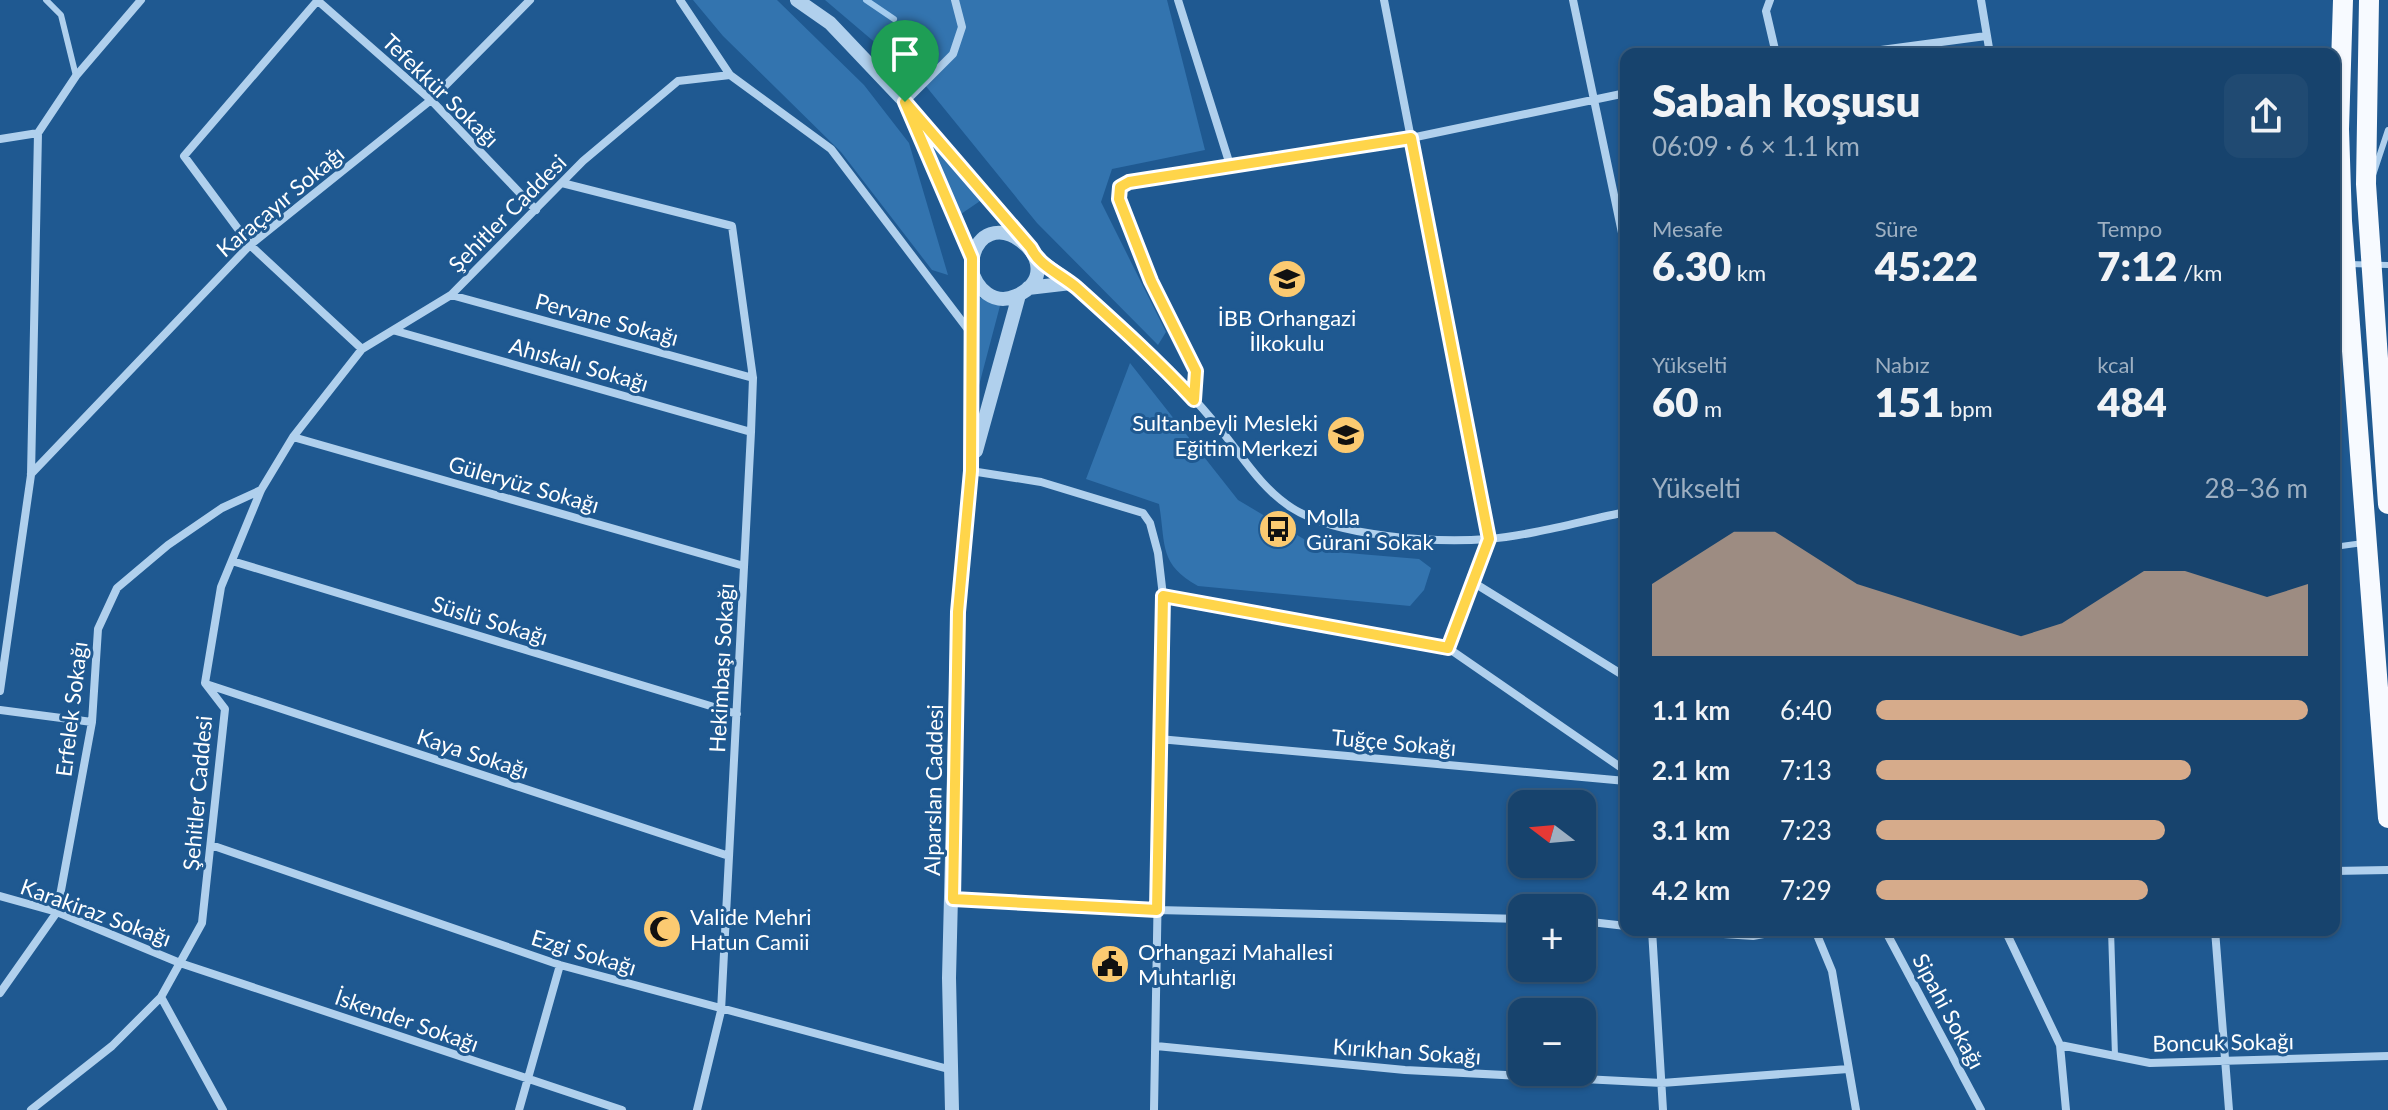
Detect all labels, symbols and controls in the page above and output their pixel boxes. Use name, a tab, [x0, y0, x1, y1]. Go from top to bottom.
pin	[871, 20, 939, 102]
street label: Tefekkür Sokağı	[377, 28, 505, 152]
icon: arrive	[883, 32, 927, 76]
text: Sabah koşusu	[1652, 74, 1921, 126]
button: share	[2224, 74, 2308, 158]
text: 06:09 · 6 × 1.1 km	[1652, 130, 1860, 162]
street label: Karaçayır Sokağı	[211, 140, 349, 262]
street label: Şehitler Caddesi	[442, 148, 572, 278]
text: Mesafe	[1652, 215, 1723, 242]
text: Süre	[1875, 215, 1918, 242]
text: Tempo	[2097, 215, 2162, 242]
text: 6.30	[1652, 242, 1731, 290]
text: 45:22	[1875, 242, 1978, 290]
text: 7:12	[2097, 242, 2178, 290]
school or university icon: İBB Orhangazi İlkokulu	[1266, 258, 1308, 300]
text: km	[1731, 259, 1766, 286]
text: /km	[2178, 259, 2222, 286]
street label: Pervane Sokağı	[533, 287, 681, 351]
place label: İBB Orhangazi İlkokulu	[1218, 304, 1356, 356]
street label: Ahıskalı Sokağı	[506, 331, 652, 397]
text: Yükselti	[1652, 351, 1727, 378]
text: Nabız	[1875, 351, 1930, 378]
text: kcal	[2097, 351, 2135, 378]
text: 60	[1652, 378, 1698, 426]
text: 151	[1875, 378, 1944, 426]
text: 484	[2097, 378, 2167, 426]
text: m	[1698, 395, 1722, 422]
text: bpm	[1944, 395, 1993, 422]
place label: Sultanbeyli Mesleki Eğitim Merkezi	[1132, 409, 1318, 461]
school or university icon: Sultanbeyli Mesleki Eğitim Merkezi	[1325, 414, 1367, 456]
street label: Güleryüz Sokağı	[446, 450, 602, 518]
text: Yükselti	[1652, 472, 1741, 504]
text: 28–36 m	[2205, 472, 2308, 504]
place label: Molla Gürani Sokak	[1306, 503, 1435, 555]
bus stop icon: Molla Gürani Sokak	[1257, 508, 1299, 550]
street label: Hekimbaşı Sokağı	[703, 583, 739, 753]
street label: Süslü Sokağı	[429, 590, 551, 650]
street label: Erfelek Sokağı	[49, 640, 93, 778]
text: 1.1 km	[1652, 694, 1730, 726]
text: 6:40	[1780, 694, 1832, 726]
street label: Alparslan Caddesi	[918, 704, 948, 876]
street label: Şehitler Caddesi	[177, 714, 217, 872]
street label: Kaya Sokağı	[414, 722, 532, 784]
street label: Tuğçe Sokağı	[1331, 723, 1457, 761]
text: 2.1 km	[1652, 754, 1730, 786]
text: 7:13	[1780, 754, 1832, 786]
north arrow	[1508, 790, 1596, 878]
map controls	[1508, 790, 1596, 1086]
text: 3.1 km	[1652, 814, 1730, 846]
text: 7:23	[1780, 814, 1832, 846]
street label: Karakiraz Sokağı	[17, 872, 175, 952]
text: 4.2 km	[1652, 874, 1730, 906]
text: 7:29	[1780, 874, 1832, 906]
button: +	[1508, 894, 1596, 982]
place label: Valide Mehri Hatun Camii	[690, 903, 812, 955]
mosque icon: Valide Mehri Hatun Camii	[641, 908, 683, 950]
street label: Ezgi Sokağı	[528, 923, 640, 981]
place label: Orhangazi Mahallesi Muhtarlığı	[1138, 938, 1333, 990]
public building icon: Orhangazi Mahallesi Muhtarlığı	[1089, 943, 1131, 985]
street label: Sipahi Sokağı	[1907, 949, 1991, 1073]
street label: İskender Sokağı	[332, 983, 482, 1057]
button: −	[1508, 998, 1596, 1086]
street label: Boncuk Sokağı	[2152, 1027, 2294, 1057]
street label: Kırıkhan Sokağı	[1332, 1032, 1482, 1070]

